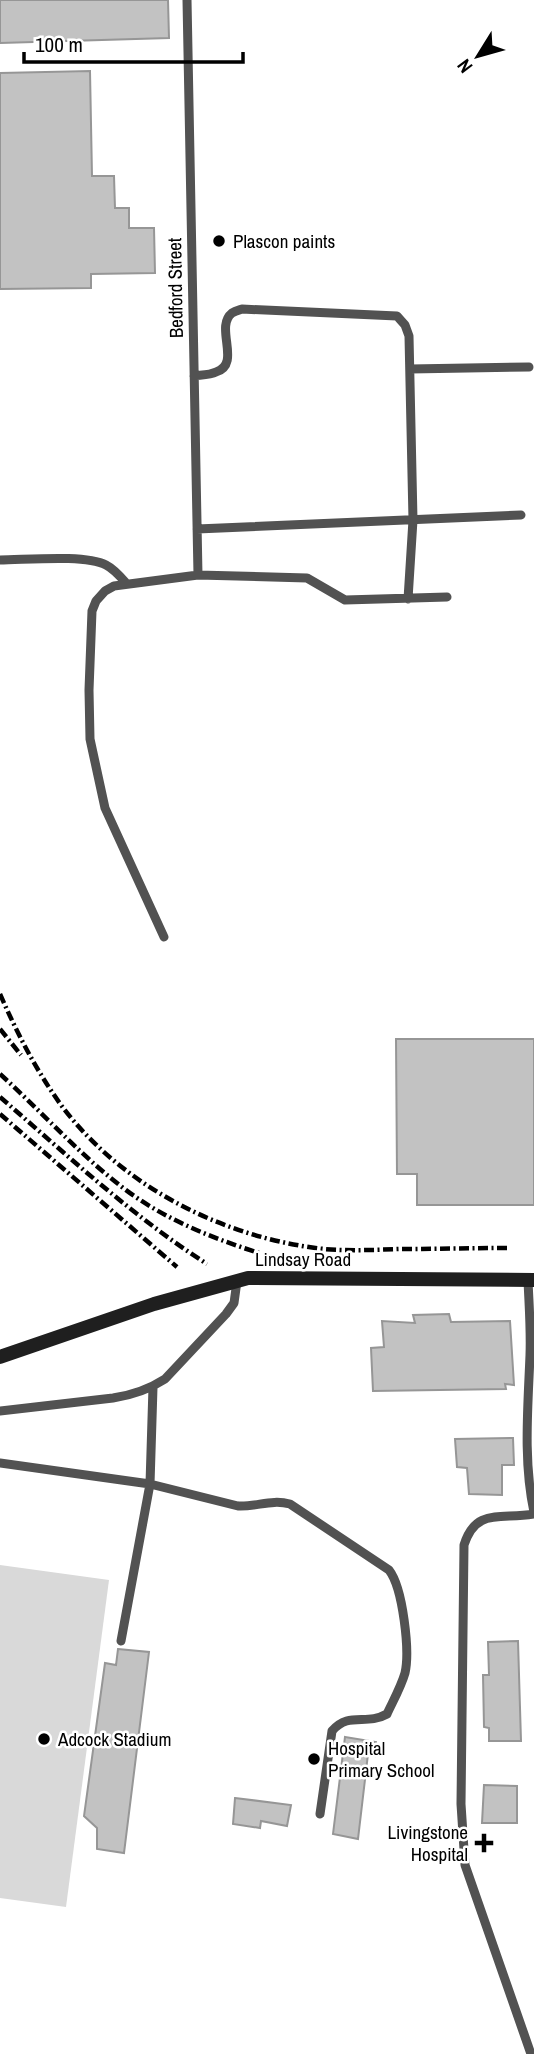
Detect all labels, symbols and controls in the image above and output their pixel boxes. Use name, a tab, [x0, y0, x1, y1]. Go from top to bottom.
scale bar	[24, 21, 243, 65]
north arrow	[443, 21, 513, 91]
text: 100 m	[35, 30, 83, 59]
text: N	[451, 54, 478, 79]
place label: Plascon paints	[233, 228, 335, 254]
marker: Plascon paints	[211, 233, 227, 249]
street label: Bedford Street	[161, 237, 189, 338]
street label: Lindsay Road	[255, 1246, 351, 1272]
place label: Adcock Stadium	[57, 1726, 171, 1752]
marker: Adcock Stadium	[36, 1731, 52, 1747]
place label: Hospital Primary School	[328, 1735, 435, 1783]
marker: Hospital Primary School	[306, 1751, 322, 1767]
place label: Livingstone Hospital	[387, 1819, 468, 1867]
marker: Livingstone Hospital	[474, 1833, 494, 1853]

